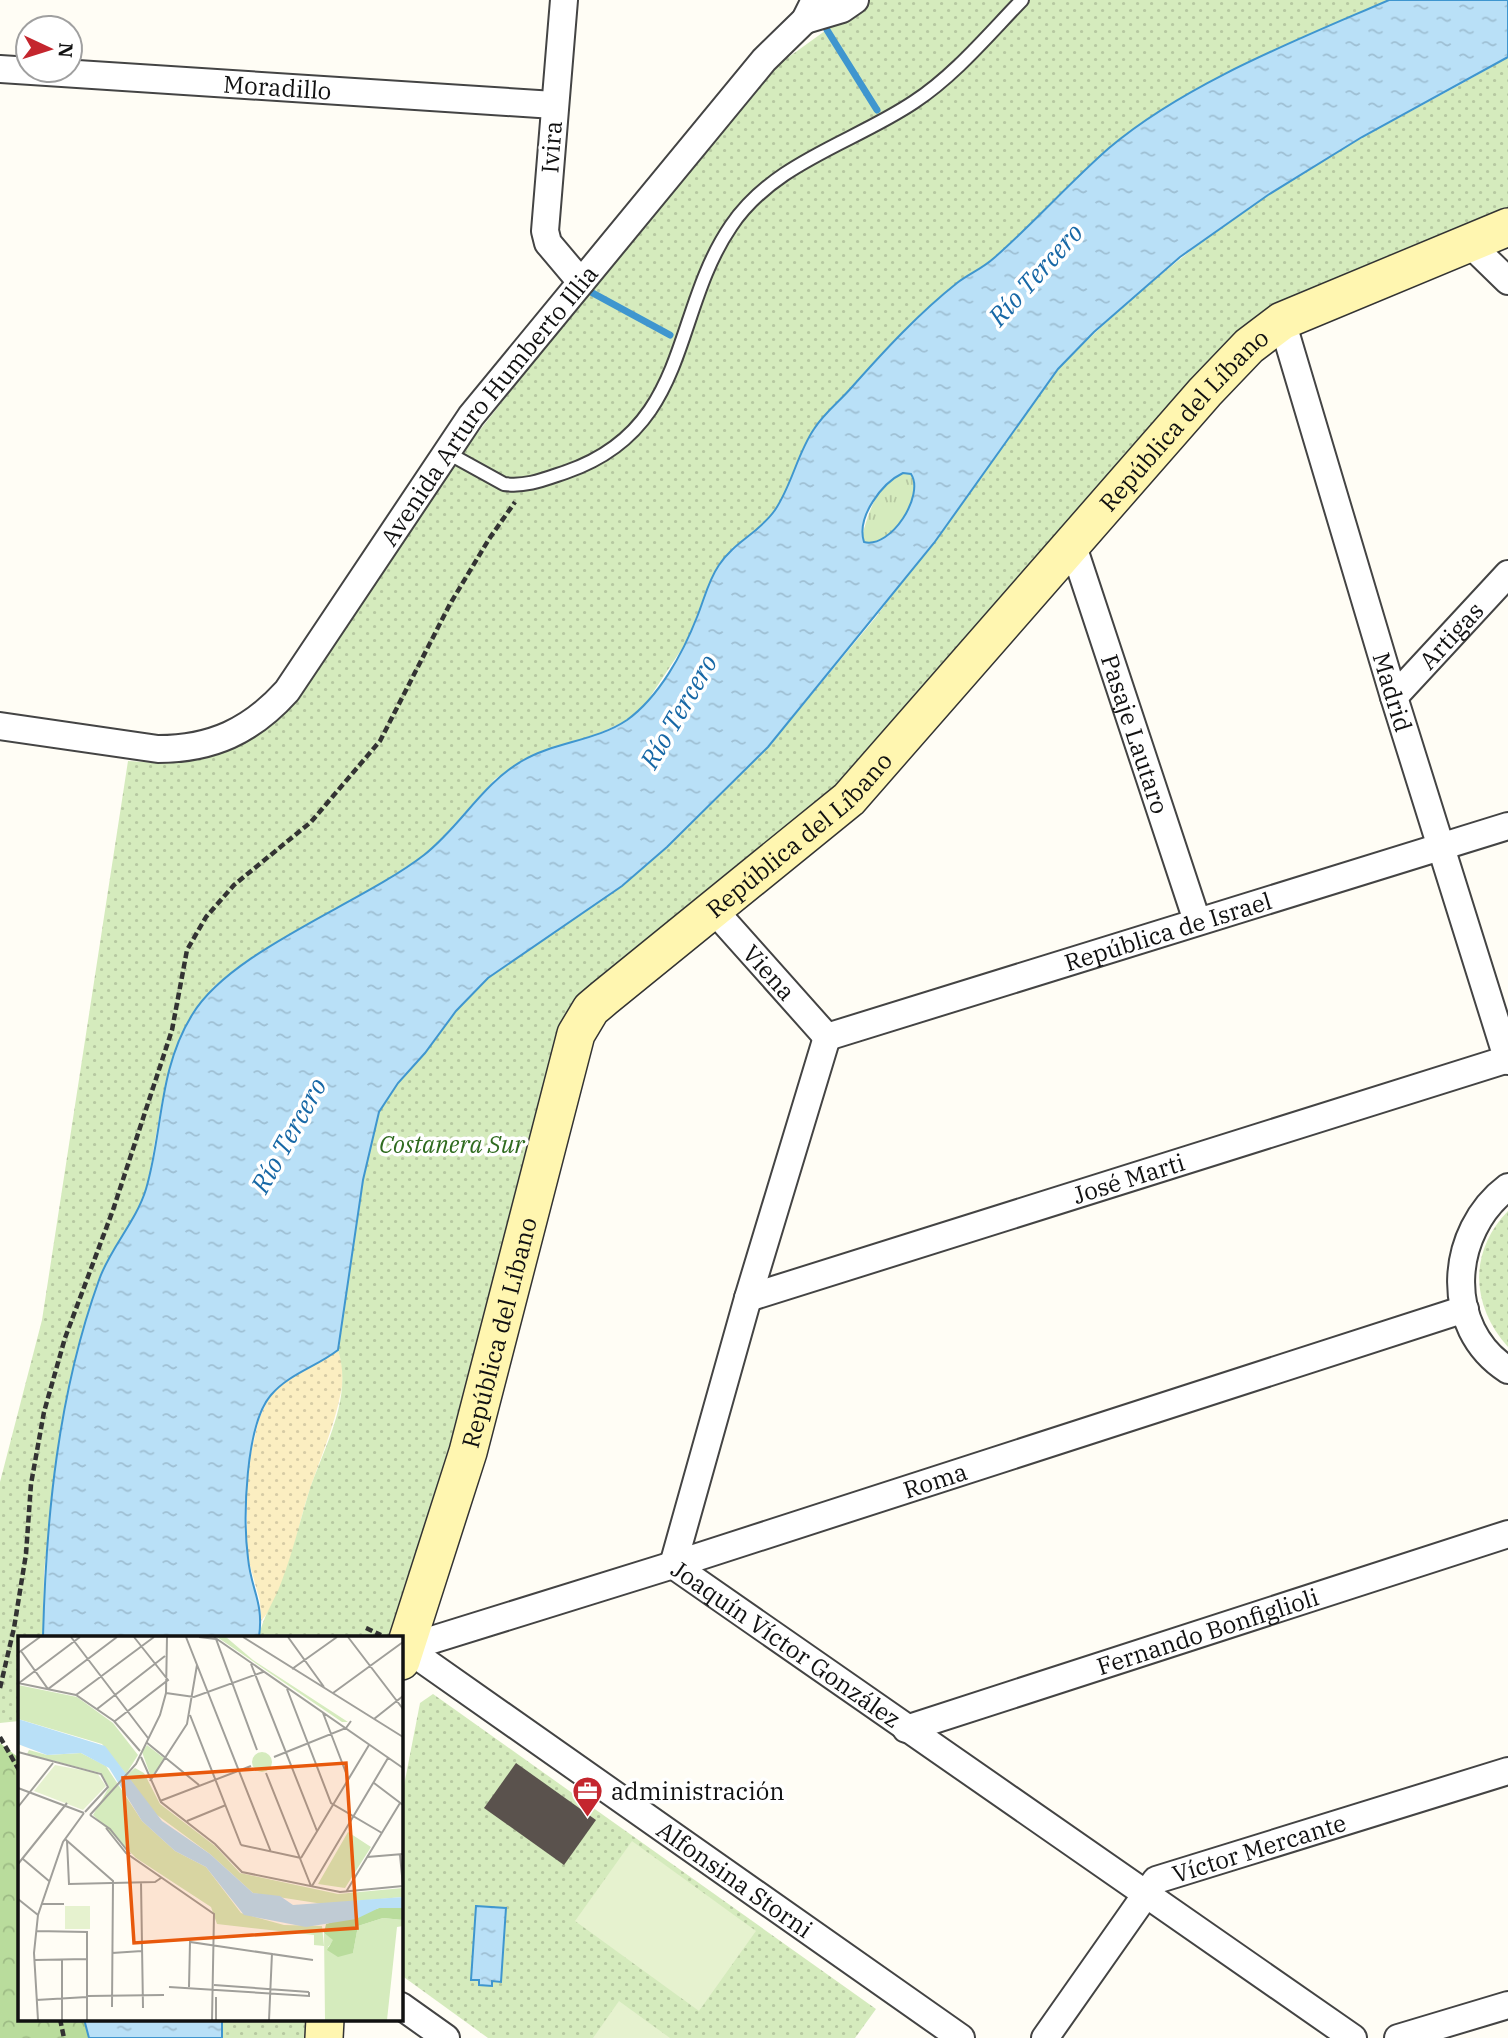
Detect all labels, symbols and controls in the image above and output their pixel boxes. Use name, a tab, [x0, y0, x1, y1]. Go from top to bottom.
north arrow	[14, 14, 84, 84]
text: N	[53, 42, 78, 59]
street label: Moradillo	[222, 68, 333, 107]
street label: Ivira	[533, 120, 569, 174]
water label: Río Tercero	[979, 216, 1090, 333]
street label: Avenida Arturo Humberto Illia	[373, 258, 605, 552]
street label: República del Líbano	[1092, 321, 1275, 518]
street label: Artigas	[1412, 595, 1490, 676]
water label: Río Tercero	[631, 648, 724, 775]
street label: Madrid	[1366, 648, 1420, 736]
street label: Pasaje Lautaro	[1094, 650, 1176, 818]
street label: República del Líbano	[700, 745, 899, 925]
street label: República de Israel	[1060, 884, 1276, 978]
street label: Viena	[736, 938, 803, 1007]
water label: Río Tercero	[242, 1071, 334, 1199]
park label: Costanera Sur	[379, 1128, 526, 1160]
street label: José Marti	[1069, 1146, 1188, 1211]
street label: República del Líbano	[454, 1214, 544, 1451]
street label: Roma	[899, 1455, 971, 1506]
street label: Joaquín Víctor González	[665, 1553, 907, 1735]
street label: Fernando Bonfiglioli	[1093, 1580, 1323, 1682]
inset map	[18, 1636, 402, 2021]
office icon: administración	[571, 1774, 605, 1818]
place label: administración	[611, 1775, 785, 1807]
street label: Víctor Mercante	[1168, 1806, 1350, 1890]
street label: Alfonsina Storni	[651, 1813, 819, 1945]

